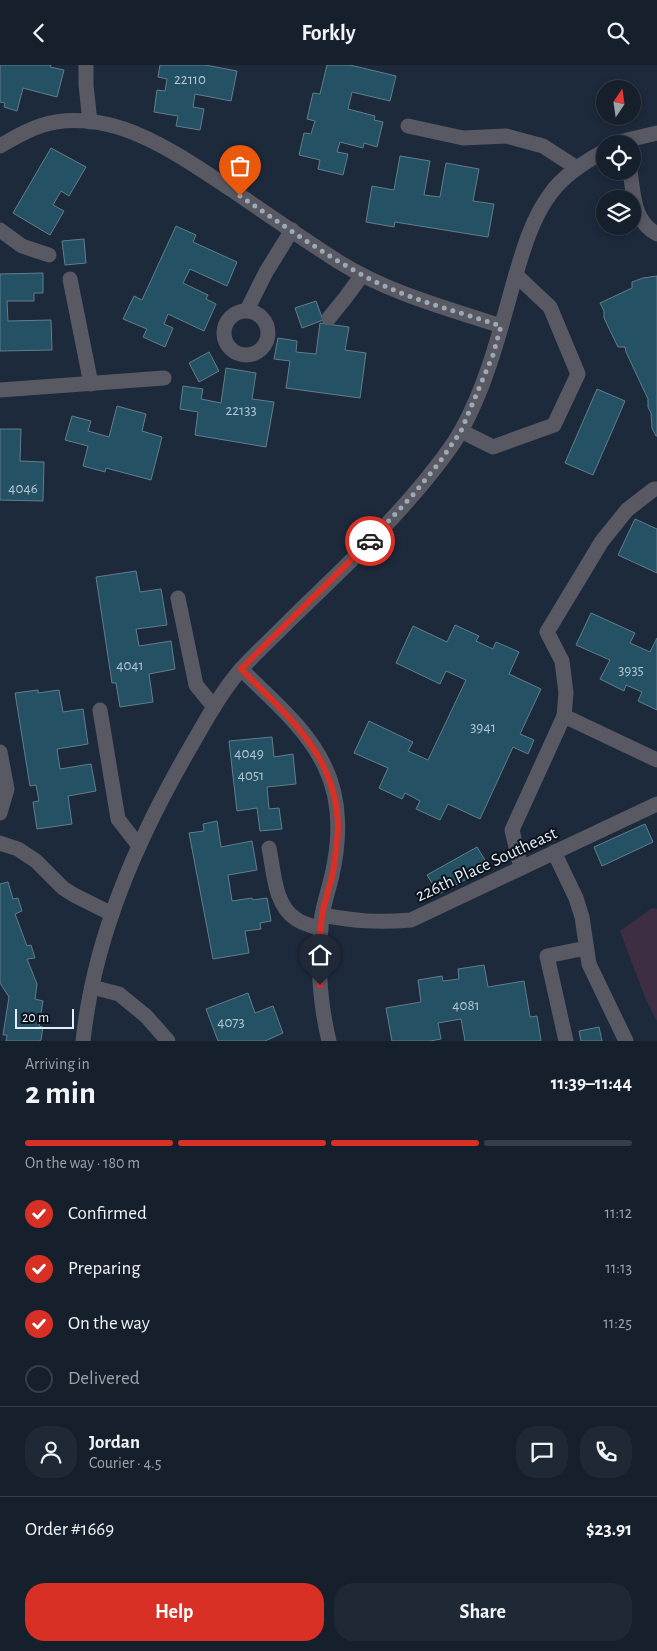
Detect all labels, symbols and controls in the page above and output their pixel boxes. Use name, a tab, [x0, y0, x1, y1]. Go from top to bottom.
icon: back	[25, 19, 53, 47]
icon: search	[604, 19, 632, 47]
text: Forkly	[301, 22, 356, 44]
house number: 22110	[174, 72, 206, 87]
north arrow	[596, 80, 641, 125]
map controls	[596, 80, 641, 235]
button: locate	[596, 135, 641, 180]
pin	[219, 145, 261, 196]
icon: bag	[226, 152, 254, 180]
button: layers	[596, 190, 641, 235]
house number: 22133	[225, 403, 257, 418]
house number: 4046	[8, 481, 38, 496]
courier	[345, 516, 395, 566]
icon: car	[356, 527, 384, 555]
house number: 4041	[116, 658, 144, 673]
house number: 3935	[618, 663, 644, 678]
house number: 3941	[470, 720, 496, 735]
house number: 4049	[234, 746, 264, 761]
house number: 4051	[238, 768, 264, 783]
street label: 226th Place Southeast	[413, 824, 560, 905]
pin	[299, 934, 341, 985]
icon: home	[306, 941, 334, 969]
house number: 4081	[452, 998, 480, 1013]
scale bar	[15, 1006, 74, 1029]
text: 20 m	[22, 1011, 49, 1025]
house number: 4073	[217, 1015, 245, 1030]
text: Arriving in	[25, 1056, 90, 1072]
text: 11:39–11:44	[551, 1074, 632, 1093]
text: 2 min	[25, 1077, 96, 1109]
text: On the way · 180 m	[25, 1155, 140, 1171]
icon: check	[25, 1200, 53, 1228]
text: Confirmed	[68, 1204, 147, 1223]
text: 11:12	[605, 1205, 632, 1221]
icon: check	[25, 1255, 53, 1283]
text: Preparing	[68, 1259, 141, 1278]
text: 11:13	[605, 1260, 632, 1276]
icon: check	[25, 1310, 53, 1338]
text: On the way	[68, 1314, 150, 1333]
text: 11:25	[603, 1315, 632, 1331]
text: Delivered	[68, 1369, 140, 1388]
button: person	[25, 1426, 77, 1478]
button: chat	[516, 1426, 568, 1478]
button: phone	[580, 1426, 632, 1478]
text: Jordan	[89, 1433, 140, 1452]
text: Courier · 4.5	[89, 1455, 161, 1471]
text: Order #1669	[25, 1520, 114, 1539]
text: $23.91	[586, 1520, 632, 1539]
button: Help	[25, 1583, 324, 1641]
button: Share	[334, 1583, 632, 1641]

